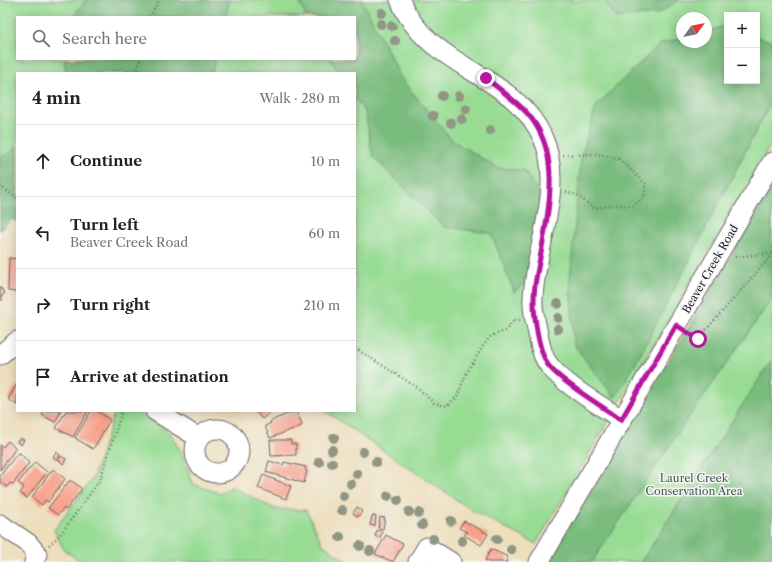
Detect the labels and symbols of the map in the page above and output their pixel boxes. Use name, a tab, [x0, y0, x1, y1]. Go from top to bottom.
north arrow	[676, 12, 712, 48]
route end	[477, 69, 495, 87]
street label: Beaver Creek Road	[679, 222, 741, 316]
route start	[689, 330, 707, 348]
park label: Laurel Creek Conservation Area	[645, 471, 743, 498]

